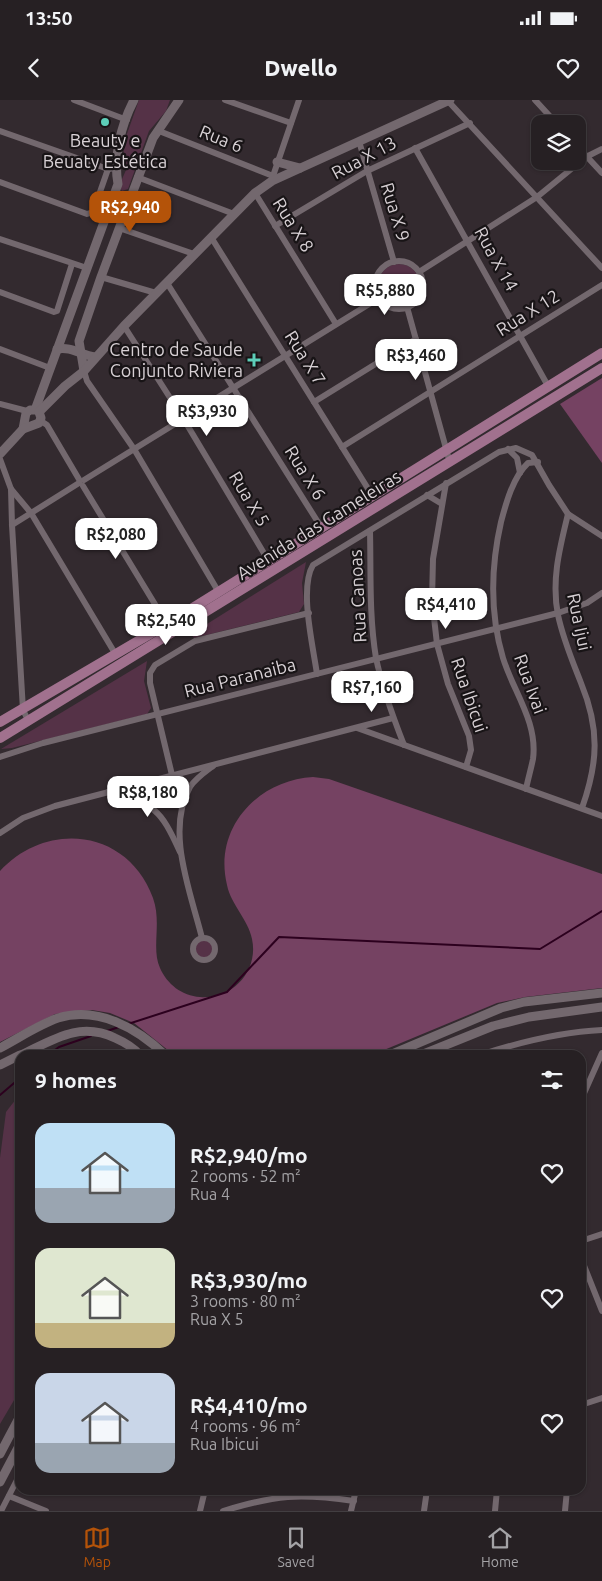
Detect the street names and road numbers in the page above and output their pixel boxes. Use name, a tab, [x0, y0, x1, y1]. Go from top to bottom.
street label: Rua 6	[197, 120, 246, 156]
street label: Rua X 13	[328, 132, 399, 182]
street label: Rua X 9	[378, 180, 414, 243]
street label: Rua X 8	[269, 194, 318, 255]
street label: Rua X 14	[471, 223, 523, 294]
street label: Rua X 12	[492, 285, 563, 339]
street label: Rua X 7	[281, 327, 330, 388]
street label: Rua X 6	[281, 442, 330, 503]
street label: Avenida das Gameleiras	[233, 465, 404, 583]
street label: Rua X 5	[226, 468, 274, 529]
street label: Rua Canoas	[345, 549, 369, 643]
street label: Rua Ijui	[564, 591, 596, 652]
street label: Rua Ivai	[511, 651, 551, 716]
street label: Rua Paranaiba	[182, 653, 298, 701]
street label: Rua Ibicui	[448, 655, 492, 735]

